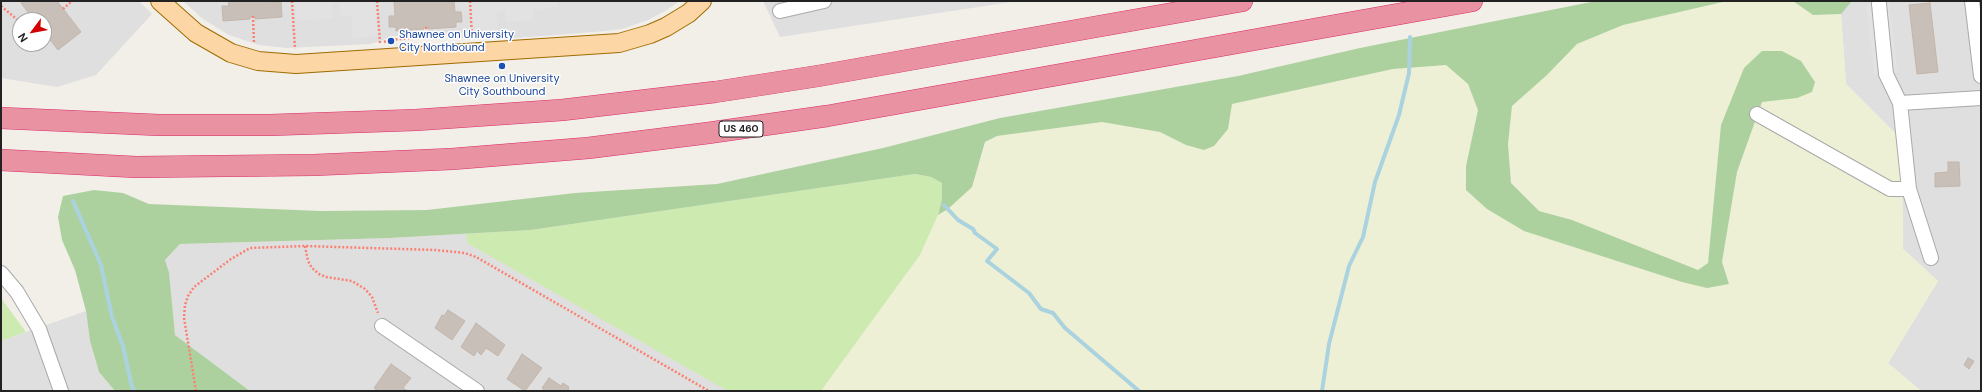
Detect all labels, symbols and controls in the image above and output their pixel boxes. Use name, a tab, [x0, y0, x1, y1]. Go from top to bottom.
north arrow	[12, 12, 52, 52]
place label: Shawnee on University City Northbound	[399, 28, 514, 54]
text: N	[15, 31, 31, 45]
marker: Shawnee on University City Northbound	[386, 36, 396, 46]
marker: Shawnee on University City Southbound	[497, 61, 507, 71]
place label: Shawnee on University City Southbound	[444, 72, 560, 98]
road number: US 460	[719, 121, 763, 137]

